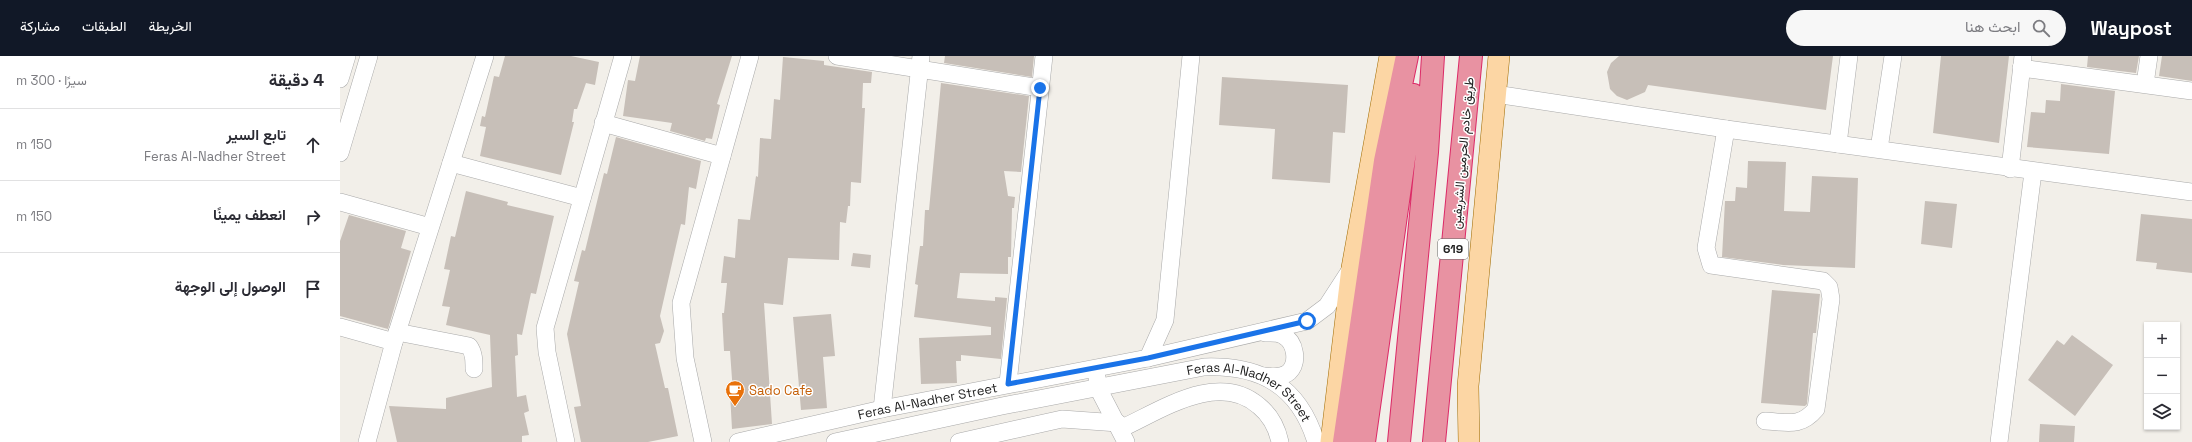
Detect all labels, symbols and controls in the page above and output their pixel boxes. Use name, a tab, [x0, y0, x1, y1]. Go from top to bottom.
search box	[1786, 10, 2066, 46]
text: Waypost	[2090, 16, 2172, 41]
text: مشاركة	[20, 17, 60, 35]
text: الطبقات	[82, 17, 126, 35]
text: الخريطة	[148, 17, 192, 35]
text: ابحث هنا	[1965, 17, 2020, 36]
icon: search	[2030, 17, 2052, 39]
text: 4 دقيقة	[269, 69, 324, 91]
text: سيرًا · 300 m	[16, 72, 87, 89]
street label: طريق خادم الحرمين الشريفين	[1447, 76, 1478, 230]
route end	[1031, 79, 1049, 97]
text: تابع السير	[226, 125, 286, 144]
icon: ahead	[302, 134, 324, 156]
text: 150 m	[16, 136, 52, 153]
text: Feras Al-Nadher Street	[144, 148, 286, 165]
text: انعطف يمينًا	[213, 205, 286, 224]
icon: right	[302, 206, 324, 228]
text: 150 m	[16, 208, 52, 225]
road number: 619	[1438, 239, 1468, 259]
text: الوصول إلى الوجهة	[175, 277, 286, 296]
icon: arrive	[302, 278, 324, 300]
route start	[1298, 312, 1316, 330]
map controls	[2144, 322, 2180, 430]
button: +	[2144, 322, 2180, 358]
button: −	[2144, 358, 2180, 394]
street label: Feras Al-Nadher Street	[1185, 359, 1315, 425]
cafe icon: Sado Cafe	[724, 379, 746, 407]
street label: Feras Al-Nadher Street	[856, 379, 999, 423]
place label: Sado Cafe	[749, 382, 813, 399]
button: layers	[2144, 394, 2180, 430]

